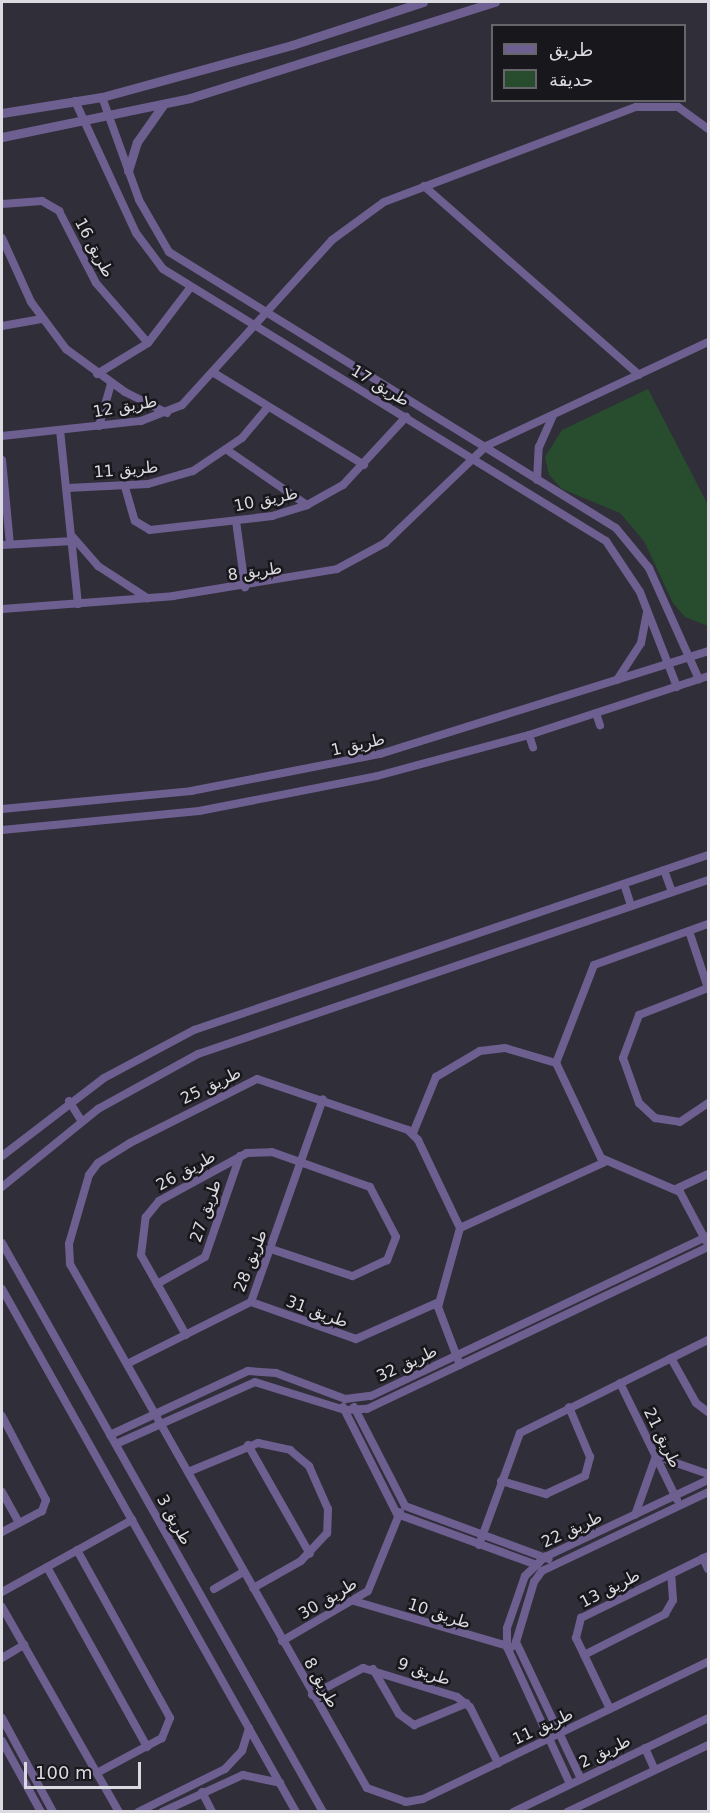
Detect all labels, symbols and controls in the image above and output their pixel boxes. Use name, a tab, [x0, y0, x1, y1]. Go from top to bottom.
legend	[491, 24, 686, 102]
text: طريق	[549, 39, 593, 60]
text: حديقة	[549, 69, 593, 90]
street label: طريق 16	[70, 215, 118, 281]
street label: طريق 17	[347, 361, 413, 411]
street label: طريق 12	[91, 392, 159, 422]
street label: طريق 11	[93, 458, 159, 482]
street label: طريق 10	[232, 484, 300, 516]
street label: طريق 8	[227, 559, 283, 585]
street label: طريق 1	[329, 730, 387, 760]
street label: طريق 25	[178, 1063, 244, 1109]
street label: طريق 26	[153, 1147, 219, 1195]
street label: طريق 27	[186, 1177, 226, 1245]
street label: طريق 28	[230, 1227, 272, 1295]
street label: طريق 31	[283, 1292, 351, 1332]
street label: طريق 32	[374, 1342, 440, 1386]
street label: طريق 21	[639, 1405, 685, 1471]
street label: طريق 3	[152, 1491, 196, 1549]
street label: طريق 22	[539, 1508, 605, 1552]
street label: طريق 13	[577, 1566, 643, 1612]
street label: طريق 30	[295, 1574, 361, 1624]
street label: طريق 10	[405, 1595, 473, 1633]
street label: طريق 8	[299, 1654, 343, 1712]
street label: طريق 9	[395, 1654, 453, 1690]
street label: طريق 11	[510, 1705, 576, 1749]
street label: طريق 2	[576, 1731, 634, 1773]
scale bar	[27, 1750, 144, 1788]
text: 100 m	[35, 1762, 93, 1783]

